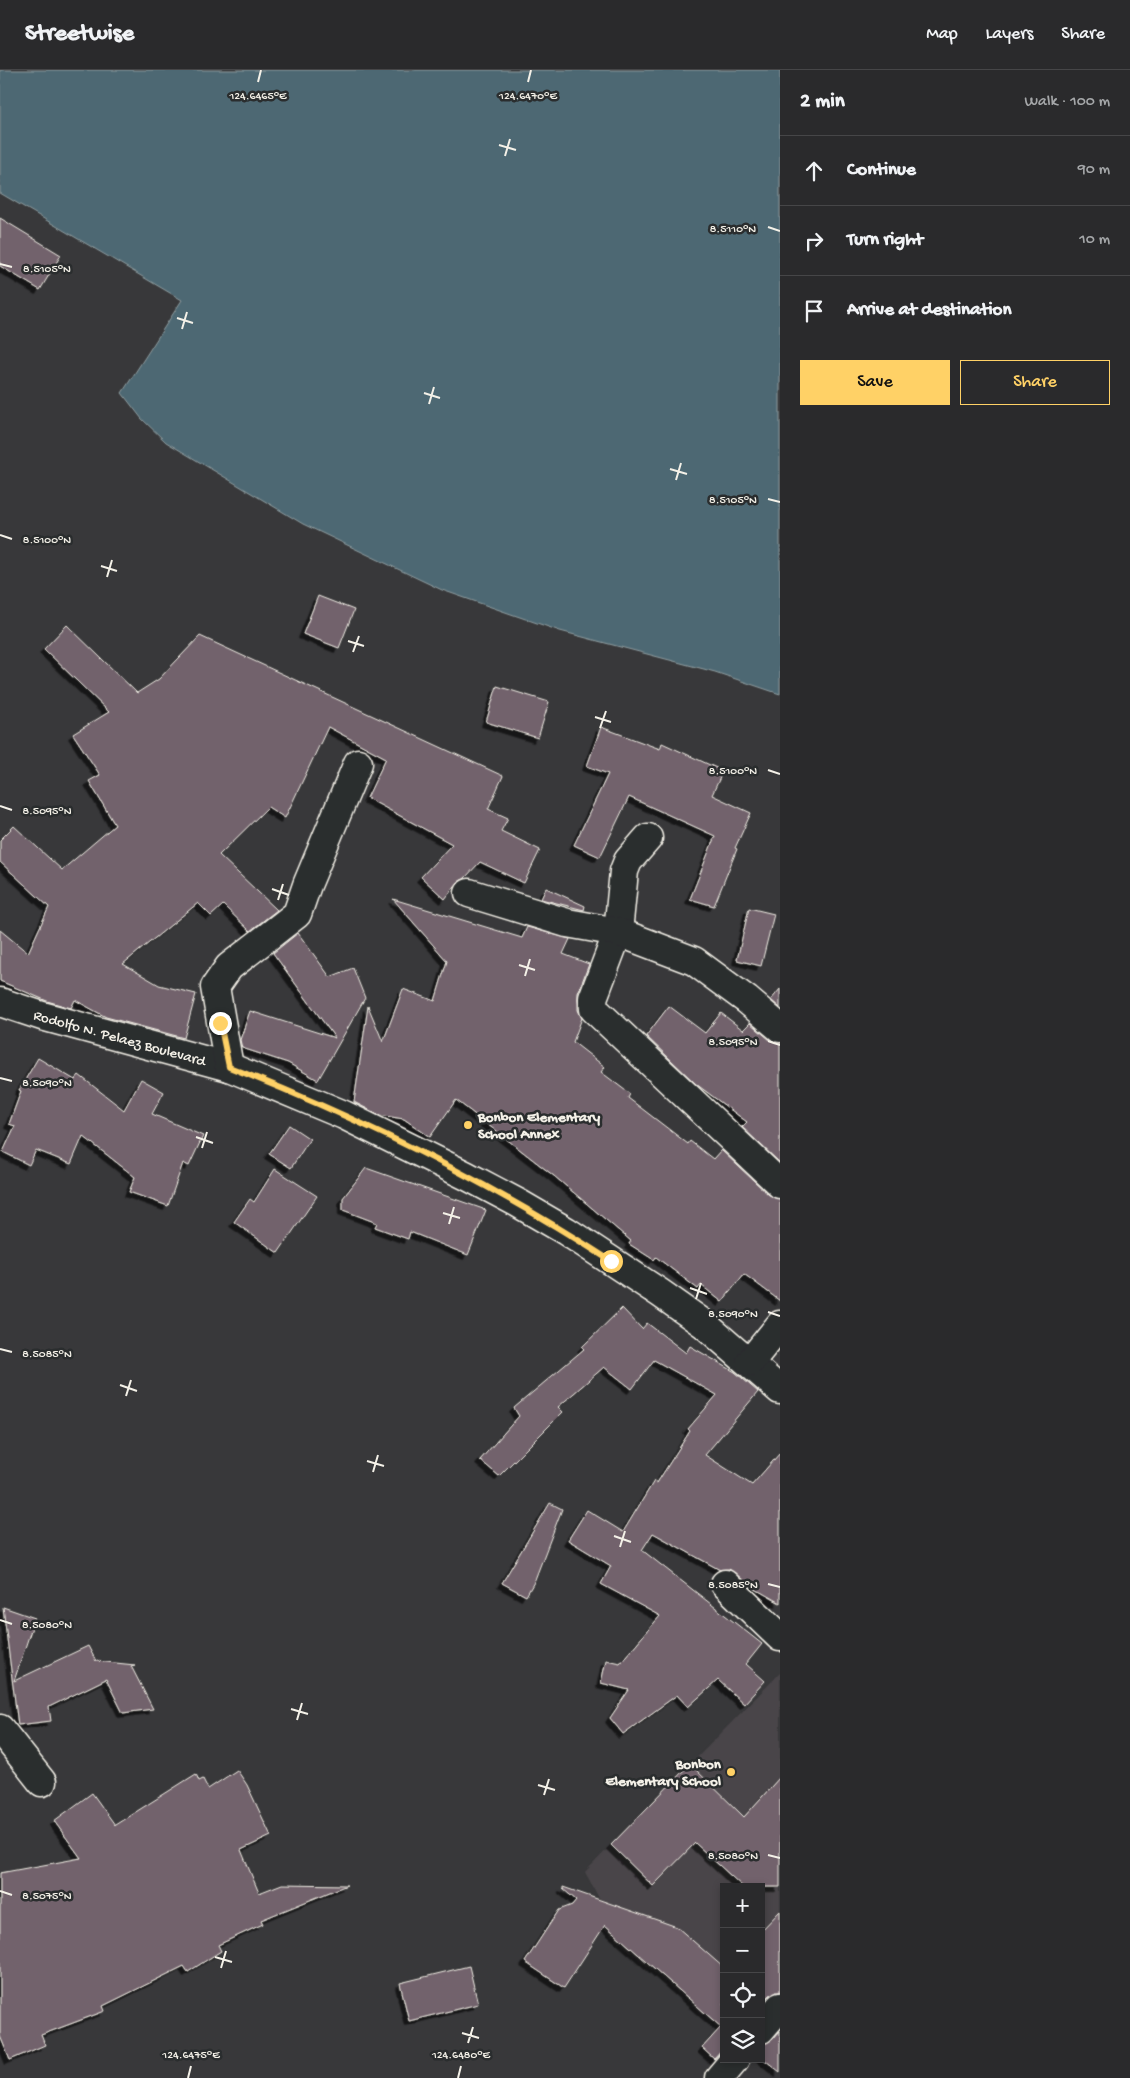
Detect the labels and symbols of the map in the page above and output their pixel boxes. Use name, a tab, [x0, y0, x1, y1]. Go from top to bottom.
text: 124.6465°E	[228, 90, 287, 104]
text: 124.6470°E	[498, 90, 557, 104]
text: 8.5110°N	[710, 223, 756, 237]
text: 8.5105°N	[23, 263, 71, 277]
text: 8.5105°N	[709, 494, 757, 508]
text: 8.5100°N	[23, 534, 71, 548]
text: 8.5100°N	[709, 765, 757, 779]
text: 8.5095°N	[22, 805, 72, 819]
street label: Rodolfo N. Pelaez Boulevard	[31, 1007, 209, 1072]
route end	[209, 1012, 232, 1035]
text: 8.5095°N	[708, 1036, 758, 1050]
text: 8.5090°N	[22, 1077, 72, 1091]
place label: Bonbon Elementary School Annex	[477, 1109, 601, 1144]
marker: Bonbon Elementary School Annex	[462, 1119, 474, 1131]
route start	[600, 1250, 623, 1273]
text: 8.5090°N	[708, 1308, 758, 1322]
text: 8.5085°N	[22, 1348, 72, 1362]
text: 8.5085°N	[708, 1579, 758, 1593]
text: 8.5080°N	[22, 1619, 72, 1633]
place label: Bonbon Elementary School	[605, 1756, 722, 1791]
marker: Bonbon Elementary School	[725, 1766, 737, 1778]
text: 8.5080°N	[708, 1850, 758, 1864]
text: 8.5075°N	[22, 1890, 72, 1904]
text: 124.6475°E	[161, 2049, 220, 2063]
text: 124.6480°E	[431, 2049, 491, 2063]

